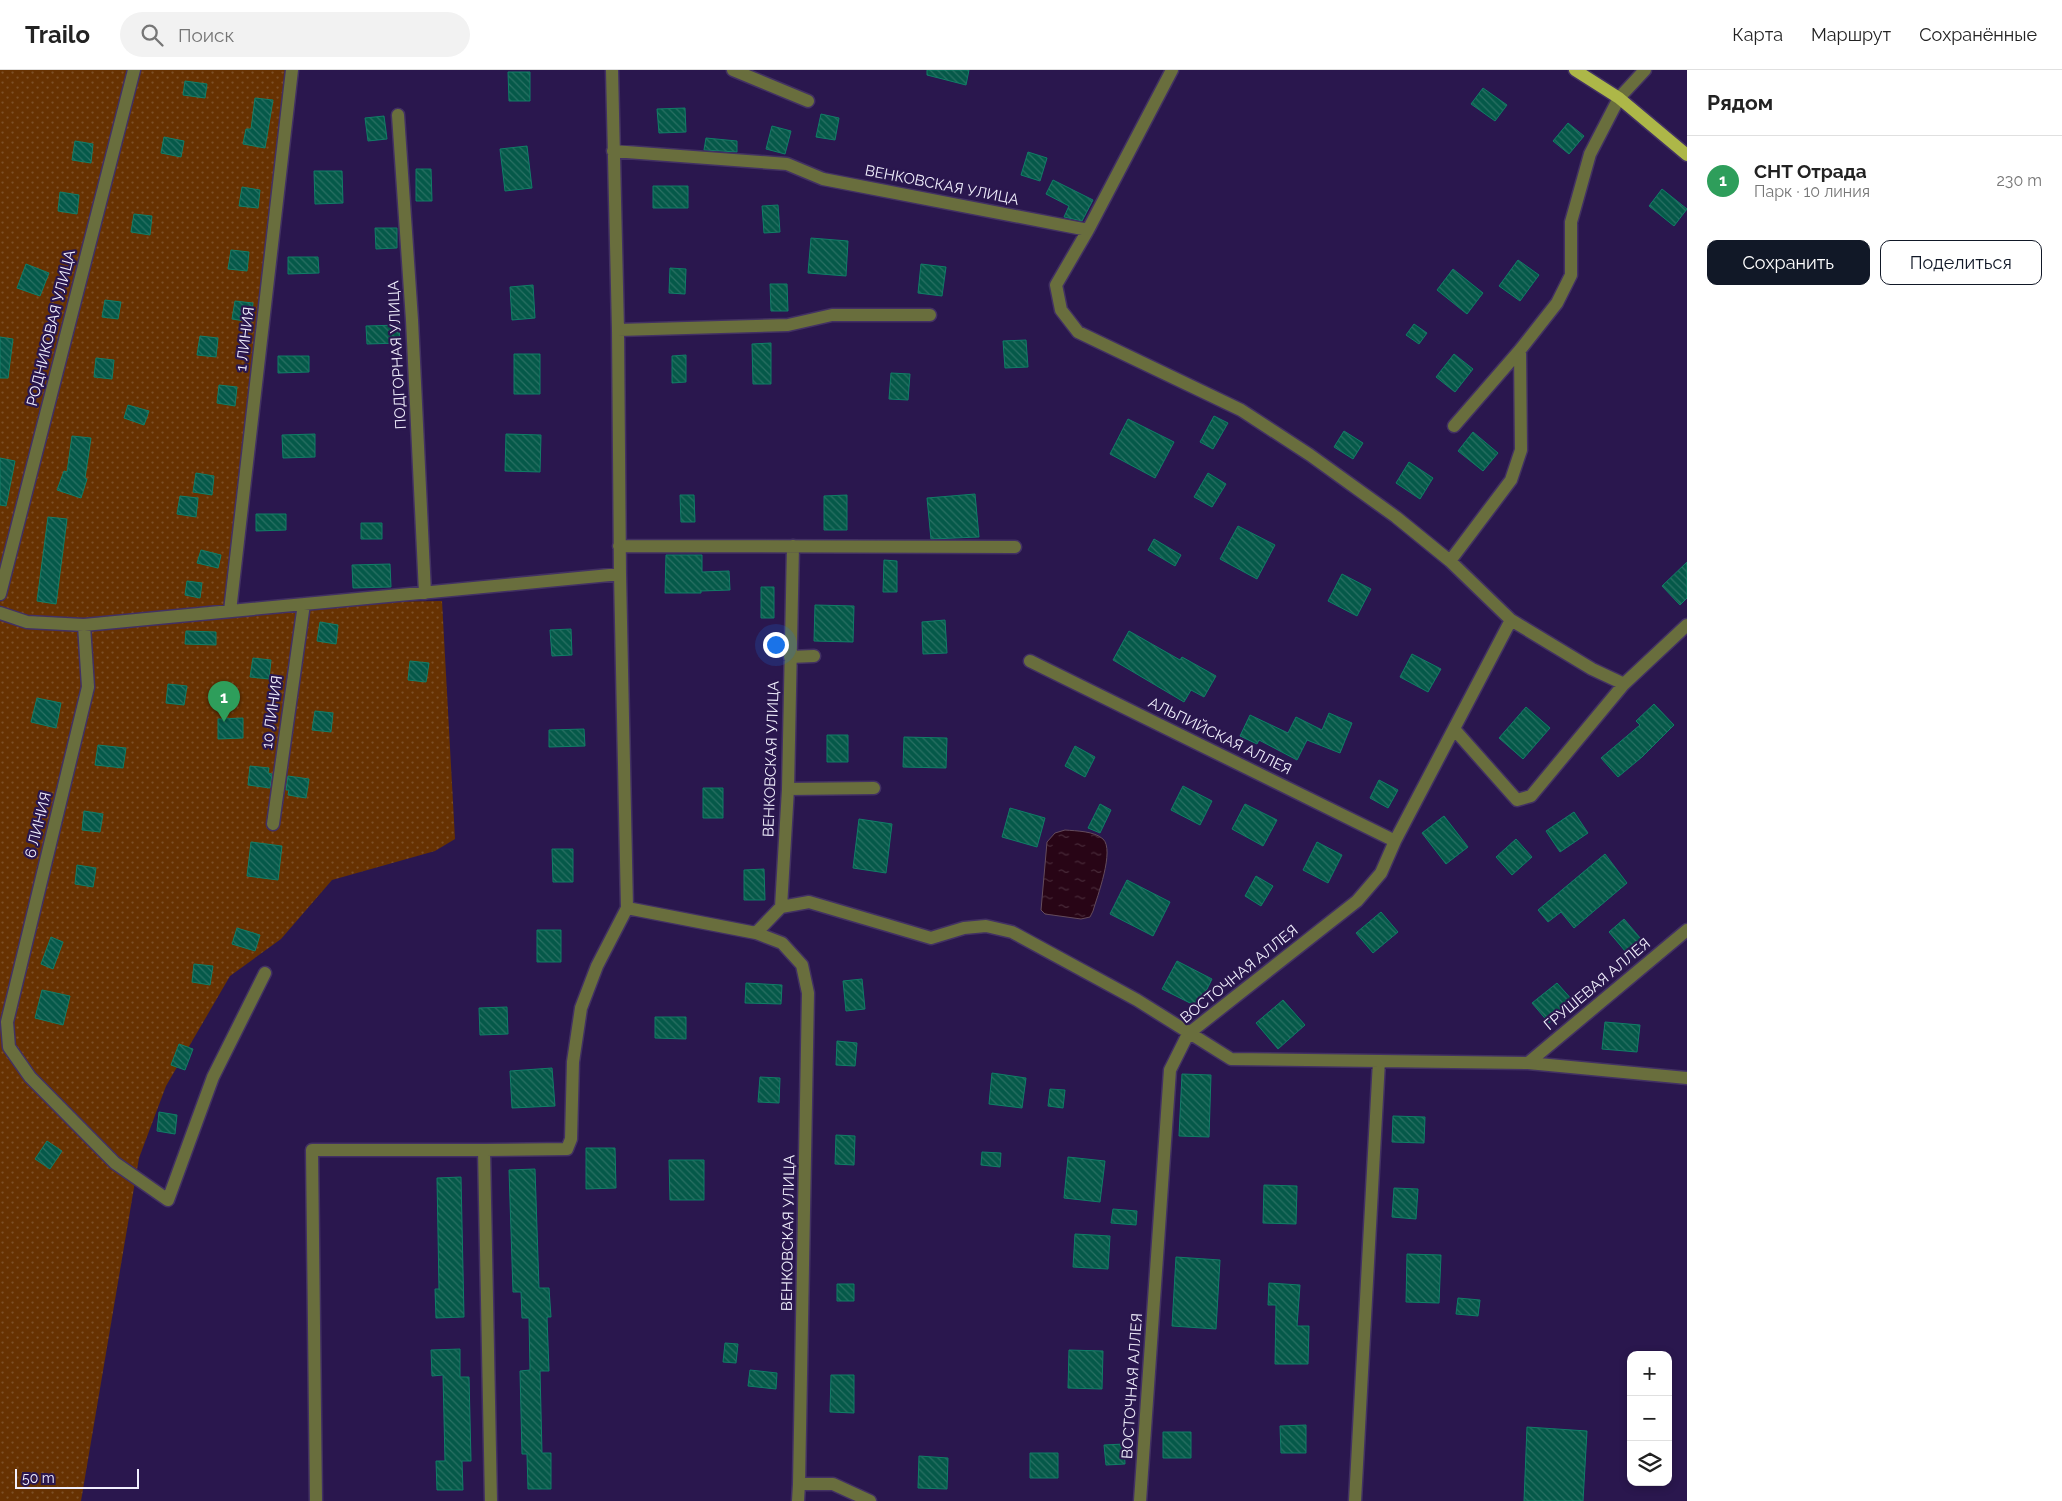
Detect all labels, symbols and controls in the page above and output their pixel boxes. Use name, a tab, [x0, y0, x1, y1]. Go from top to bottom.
search box	[120, 12, 470, 57]
text: Trailo	[25, 20, 90, 49]
icon: search	[138, 21, 166, 49]
text: Поиск	[178, 24, 234, 46]
text: Карта	[1732, 24, 1783, 45]
text: Маршрут	[1811, 24, 1891, 45]
text: Сохранённые	[1919, 24, 2037, 45]
text: Рядом	[1707, 90, 1773, 115]
text: СНТ Отрада	[1754, 160, 1867, 182]
street label: ВЕНКОВСКАЯ УЛИЦА	[864, 161, 1020, 209]
text: 1	[1719, 171, 1727, 190]
text: 230 m	[1997, 171, 2042, 190]
text: Парк · 10 линия	[1754, 182, 1870, 201]
button: Сохранить	[1707, 240, 1870, 285]
button: Поделиться	[1880, 240, 2042, 285]
street label: РОДНИКОВАЯ УЛИЦА	[23, 248, 79, 408]
street label: ПОДГОРНАЯ УЛИЦА	[384, 280, 410, 430]
street label: 1 ЛИНИЯ	[232, 306, 258, 372]
your location	[763, 632, 789, 658]
street label: 10 ЛИНИЯ	[258, 674, 286, 750]
pin: 1	[208, 681, 240, 722]
street label: ВЕНКОВСКАЯ УЛИЦА	[759, 681, 783, 837]
street label: АЛЬПИЙСКАЯ АЛЛЕЯ	[1145, 693, 1295, 779]
street label: 6 ЛИНИЯ	[21, 790, 55, 860]
street label: ВОСТОЧНАЯ АЛЛЕЯ	[1177, 921, 1301, 1027]
street label: ГРУШЕВАЯ АЛЛЕЯ	[1540, 934, 1654, 1034]
street label: ВЕНКОВСКАЯ УЛИЦА	[778, 1155, 798, 1311]
street label: ВОСТОЧНАЯ АЛЛЕЯ	[1118, 1313, 1146, 1459]
map controls	[1627, 1351, 1672, 1486]
button: +	[1627, 1351, 1672, 1396]
button: −	[1627, 1396, 1672, 1441]
button: layers	[1627, 1441, 1672, 1486]
scale bar	[15, 1466, 139, 1489]
text: 50 m	[22, 1470, 55, 1486]

